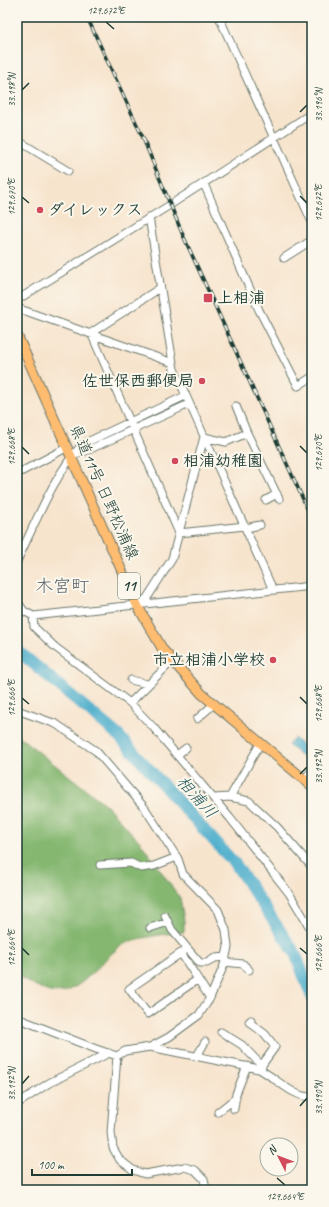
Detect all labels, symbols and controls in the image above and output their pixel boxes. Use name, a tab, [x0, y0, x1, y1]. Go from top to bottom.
text: 129.672°E	[87, 4, 126, 17]
text: 33.198°N	[5, 71, 18, 107]
text: 33.196°N	[312, 86, 325, 122]
text: 129.670°E	[5, 177, 18, 216]
text: 129.672°E	[312, 183, 325, 222]
place label: ダイレックス	[48, 200, 142, 220]
marker: ダイレックス	[35, 205, 45, 215]
place label: 上相浦	[217, 288, 265, 308]
marker: 上相浦	[202, 292, 214, 304]
place label: 佐世保西郵便局	[82, 371, 194, 391]
marker: 佐世保西郵便局	[197, 376, 207, 386]
street label: 県道11号 日野松浦線	[65, 421, 143, 563]
text: 129.668°E	[5, 427, 18, 466]
text: 129.670°E	[312, 433, 325, 472]
place label: 相浦幼稚園	[183, 451, 263, 471]
marker: 相浦幼稚園	[170, 456, 180, 466]
road number: 11	[118, 573, 140, 599]
district label: 木宮町	[35, 575, 89, 597]
place label: 市立相浦小学校	[153, 650, 265, 670]
marker: 市立相浦小学校	[268, 655, 278, 665]
text: 129.666°E	[5, 678, 18, 717]
text: 129.668°E	[312, 684, 325, 723]
text: 33.192°N	[312, 748, 325, 784]
water label: 相浦川	[172, 771, 222, 823]
text: 129.664°E	[5, 928, 18, 967]
text: 129.666°E	[312, 934, 325, 973]
text: 33.192°N	[5, 1065, 18, 1101]
text: 33.190°N	[312, 1079, 325, 1115]
north arrow	[259, 1137, 299, 1177]
text: N	[264, 1141, 281, 1158]
scale bar	[32, 1151, 132, 1177]
text: 100 m	[38, 1157, 65, 1173]
text: 129.664°E	[266, 1190, 305, 1203]

